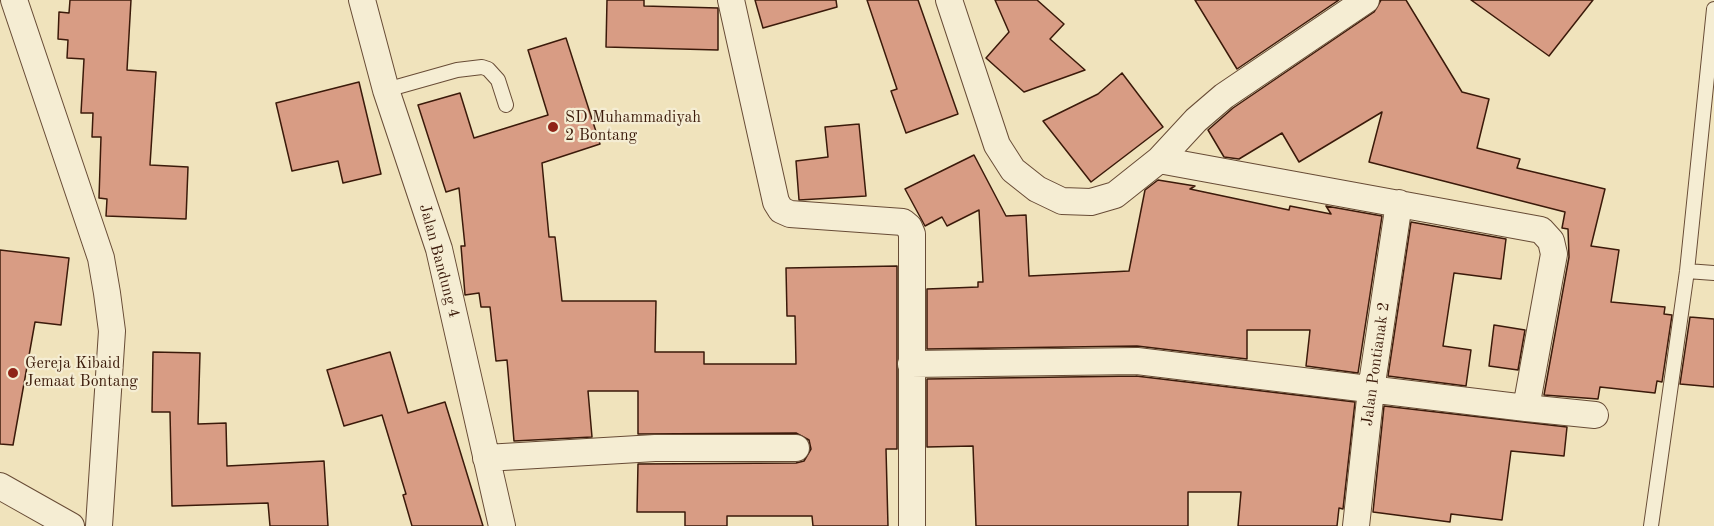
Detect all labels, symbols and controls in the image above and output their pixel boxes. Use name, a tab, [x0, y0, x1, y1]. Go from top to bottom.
place label: SD Muhammadiyah 2 Bontang	[565, 108, 701, 146]
marker: SD Muhammadiyah 2 Bontang	[546, 120, 560, 134]
street label: Jalan Bandung 4	[415, 202, 463, 320]
street label: Jalan Pontianak 2	[1358, 301, 1394, 427]
place label: Gereja Kibaid Jemaat Bontang	[25, 354, 138, 392]
marker: Gereja Kibaid Jemaat Bontang	[6, 366, 20, 380]

